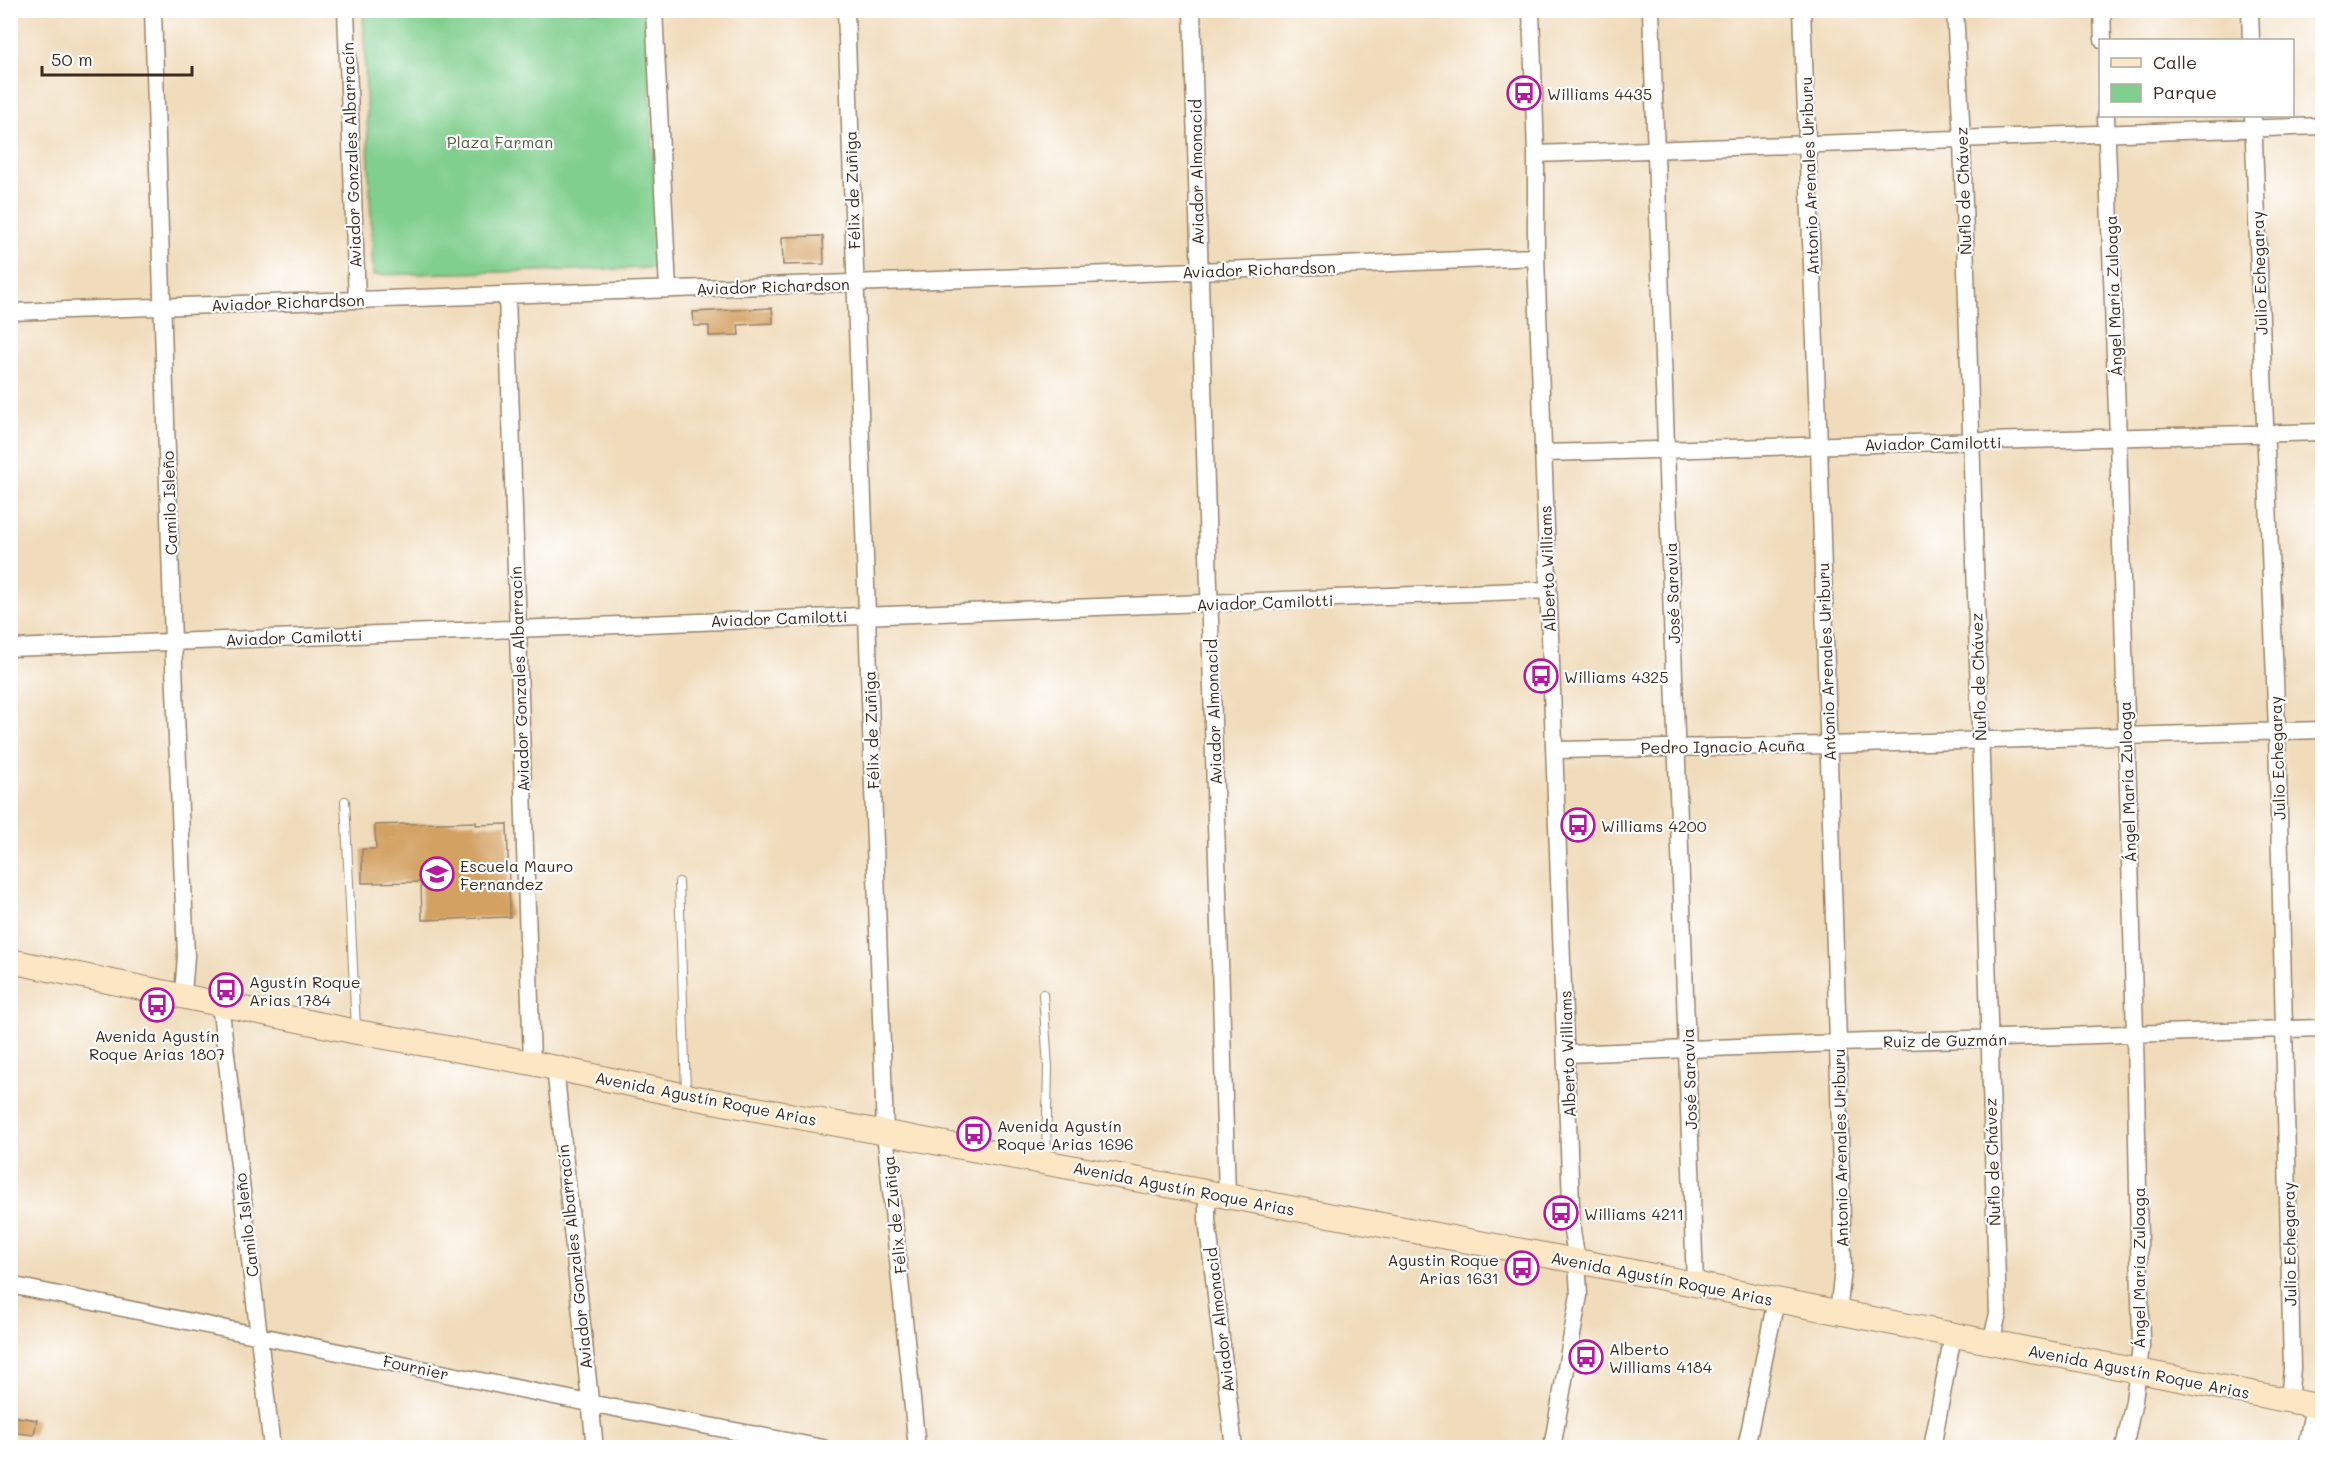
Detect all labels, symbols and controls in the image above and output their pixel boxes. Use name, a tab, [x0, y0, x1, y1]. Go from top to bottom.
scale bar	[42, 39, 192, 77]
legend	[2099, 39, 2294, 117]
street label: Aviador Gonzales Albarracín	[337, 42, 365, 268]
text: 50 m	[51, 47, 93, 71]
text: Calle	[2153, 50, 2197, 74]
bus stop icon: Williams 4435	[1506, 75, 1542, 111]
street label: Antonio Arenales Uriburu	[1795, 76, 1823, 276]
text: Parque	[2153, 80, 2217, 104]
place label: Williams 4435	[1547, 83, 1652, 104]
street label: Aviador Almonacid	[1184, 99, 1208, 245]
street label: Ñuflo de Chávez	[1950, 126, 1976, 255]
street label: Félix de Zuñiga	[839, 130, 865, 250]
park label: Plaza Farman	[447, 131, 553, 152]
street label: Julio Echegaray	[2246, 211, 2272, 335]
street label: Ángel María Zuloaga	[2100, 215, 2126, 377]
street label: Aviador Richardson	[1182, 256, 1336, 282]
street label: Aviador Richardson	[696, 273, 850, 299]
street label: Aviador Richardson	[211, 289, 365, 315]
street label: Aviador Camilotti	[1864, 431, 2002, 455]
street label: Camilo Isleño	[157, 450, 181, 556]
street label: Alberto Williams	[1534, 505, 1560, 633]
street label: José Saravia	[1660, 542, 1684, 644]
street label: Antonio Arenales Uriburu	[1812, 562, 1840, 762]
street label: Aviador Gonzales Albarracín	[505, 566, 533, 792]
street label: Aviador Camilotti	[1196, 589, 1334, 615]
street label: Aviador Camilotti	[710, 605, 848, 631]
street label: Ñuflo de Chávez	[1965, 612, 1991, 741]
street label: Aviador Camilotti	[225, 624, 363, 650]
street label: Aviador Almonacid	[1200, 639, 1226, 785]
bus stop icon: Williams 4325	[1523, 658, 1559, 694]
place label: Williams 4325	[1564, 666, 1669, 687]
street label: Félix de Zuñiga	[858, 670, 884, 790]
street label: Julio Echegaray	[2264, 696, 2290, 820]
street label: Ángel María Zuloaga	[2114, 701, 2140, 863]
street label: Pedro Ignacio Acuña	[1641, 734, 1805, 758]
bus stop icon: Williams 4200	[1560, 807, 1596, 843]
place label: Williams 4200	[1601, 815, 1707, 836]
place label: Escuela Mauro Fernandez	[460, 855, 573, 894]
school or university icon: Escuela Mauro Fernandez	[419, 856, 455, 892]
place label: Agustín Roque Arias 1784	[249, 971, 361, 1010]
bus stop icon: Agustín Roque Arias 1784	[208, 972, 244, 1008]
bus stop icon: Avenida Agustín Roque Arias 1807	[139, 987, 175, 1023]
street label: Alberto Williams	[1554, 990, 1580, 1118]
place label: Avenida Agustín Roque Arias 1807	[89, 1025, 225, 1064]
street label: José Saravia	[1677, 1028, 1701, 1130]
street label: Ruiz de Guzmán	[1883, 1028, 2007, 1052]
street label: Antonio Arenales Uriburu	[1828, 1048, 1852, 1248]
street label: Avenida Agustín Roque Arias	[593, 1066, 819, 1130]
street label: Ñuflo de Chávez	[1979, 1097, 2005, 1226]
place label: Avenida Agustín Roque Arias 1696	[997, 1115, 1134, 1154]
bus stop icon: Avenida Agustín Roque Arias 1696	[956, 1116, 992, 1152]
street label: Aviador Gonzales Albarracín	[552, 1143, 596, 1371]
street label: Félix de Zuñiga	[877, 1155, 911, 1275]
street label: Avenida Agustín Roque Arias	[1071, 1156, 1297, 1220]
street label: Camilo Isleño	[229, 1172, 263, 1278]
street label: Julio Echegaray	[2277, 1182, 2301, 1306]
street label: Ángel María Zuloaga	[2128, 1187, 2149, 1349]
bus stop icon: Williams 4211	[1543, 1195, 1579, 1231]
place label: Williams 4211	[1584, 1203, 1684, 1224]
street label: Aviador Almonacid	[1200, 1246, 1238, 1394]
street label: Avenida Agustín Roque Arias	[1549, 1246, 1775, 1310]
place label: Agustin Roque Arias 1631	[1388, 1249, 1499, 1288]
bus stop icon: Agustin Roque Arias 1631	[1504, 1250, 1540, 1286]
place label: Alberto Williams 4184	[1609, 1338, 1713, 1377]
bus stop icon: Alberto Williams 4184	[1568, 1339, 1604, 1375]
street label: Avenida Agustín Roque Arias	[2026, 1339, 2252, 1403]
street label: Fournier	[381, 1350, 451, 1384]

